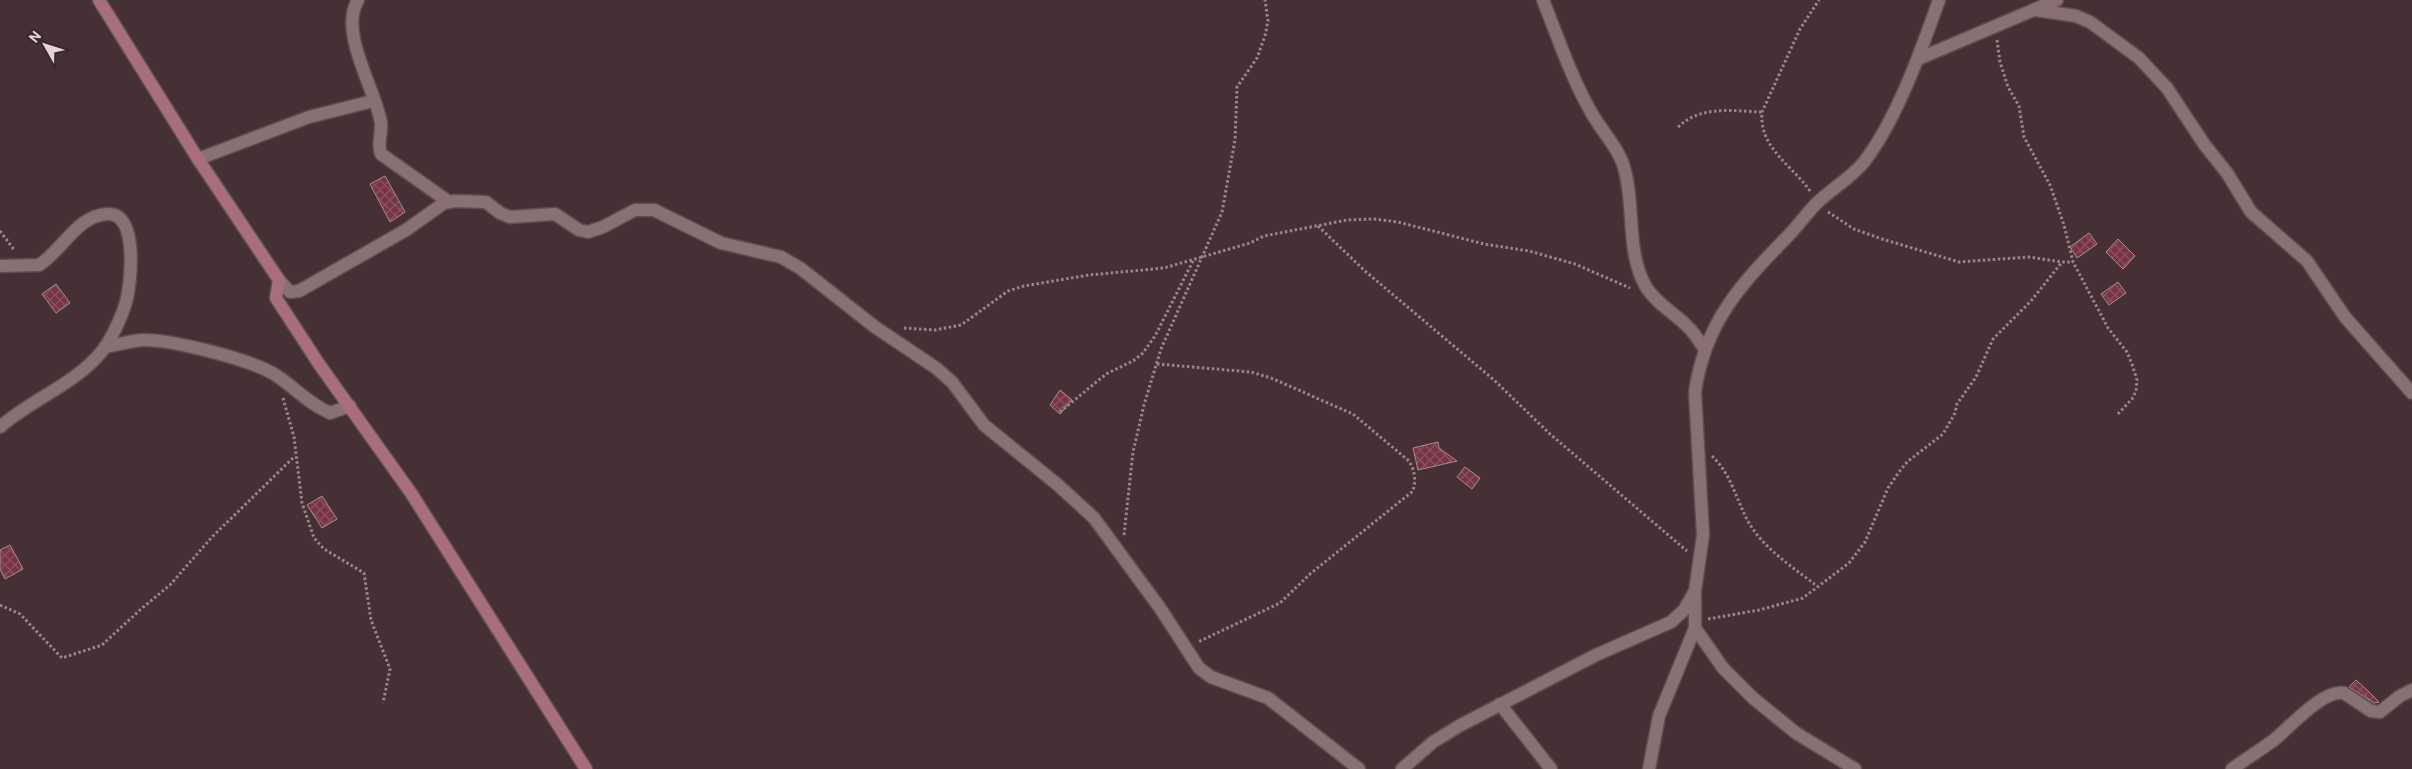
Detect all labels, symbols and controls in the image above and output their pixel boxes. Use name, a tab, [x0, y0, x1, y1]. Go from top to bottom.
north arrow	[20, 20, 70, 70]
text: N	[26, 28, 44, 46]

